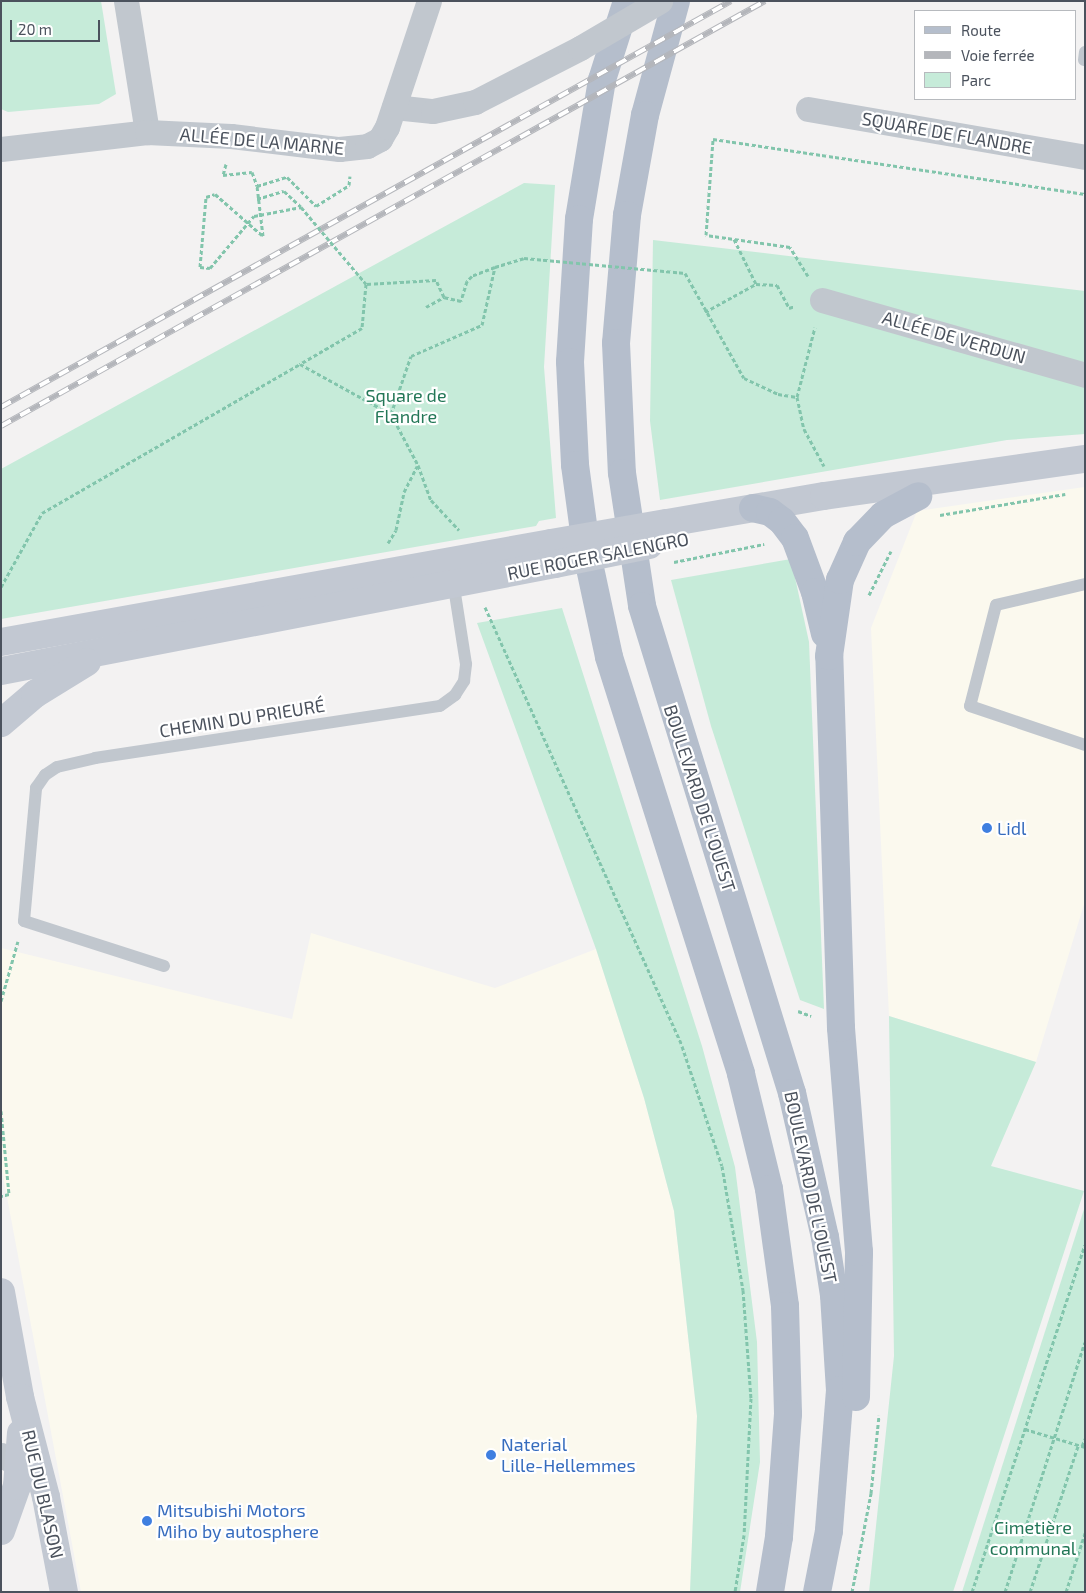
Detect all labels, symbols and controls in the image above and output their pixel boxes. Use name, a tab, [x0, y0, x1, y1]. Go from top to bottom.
scale bar	[12, 10, 102, 42]
legend	[914, 10, 1076, 100]
text: 20 m	[18, 20, 52, 38]
text: Route	[961, 21, 1001, 39]
text: Voie ferrée	[961, 46, 1035, 64]
text: Parc	[961, 71, 991, 89]
street label: SQUARE DE FLANDRE	[860, 107, 1034, 159]
street label: ALLÉE DE LA MARNE	[179, 123, 345, 159]
street label: ALLÉE DE VERDUN	[880, 306, 1028, 368]
park label: Square de Flandre	[365, 385, 447, 428]
street label: RUE ROGER SALENGRO	[505, 528, 691, 584]
street label: CHEMIN DU PRIEURÉ	[158, 694, 326, 742]
street label: BOULEVARD DE L'OUEST	[660, 702, 740, 894]
place label: Lidl	[997, 817, 1026, 839]
marker: Lidl	[981, 822, 993, 834]
street label: BOULEVARD DE L'OUEST	[780, 1089, 842, 1285]
street label: RUE DU BLASON	[18, 1427, 68, 1561]
place label: Naterial Lille-Hellemmes	[501, 1434, 636, 1476]
marker: Naterial Lille-Hellemmes	[485, 1449, 497, 1461]
place label: Mitsubishi Motors Miho by autosphere	[157, 1500, 319, 1542]
marker: Mitsubishi Motors Miho by autosphere	[141, 1515, 153, 1527]
park label: Cimetière communal	[990, 1517, 1076, 1560]

